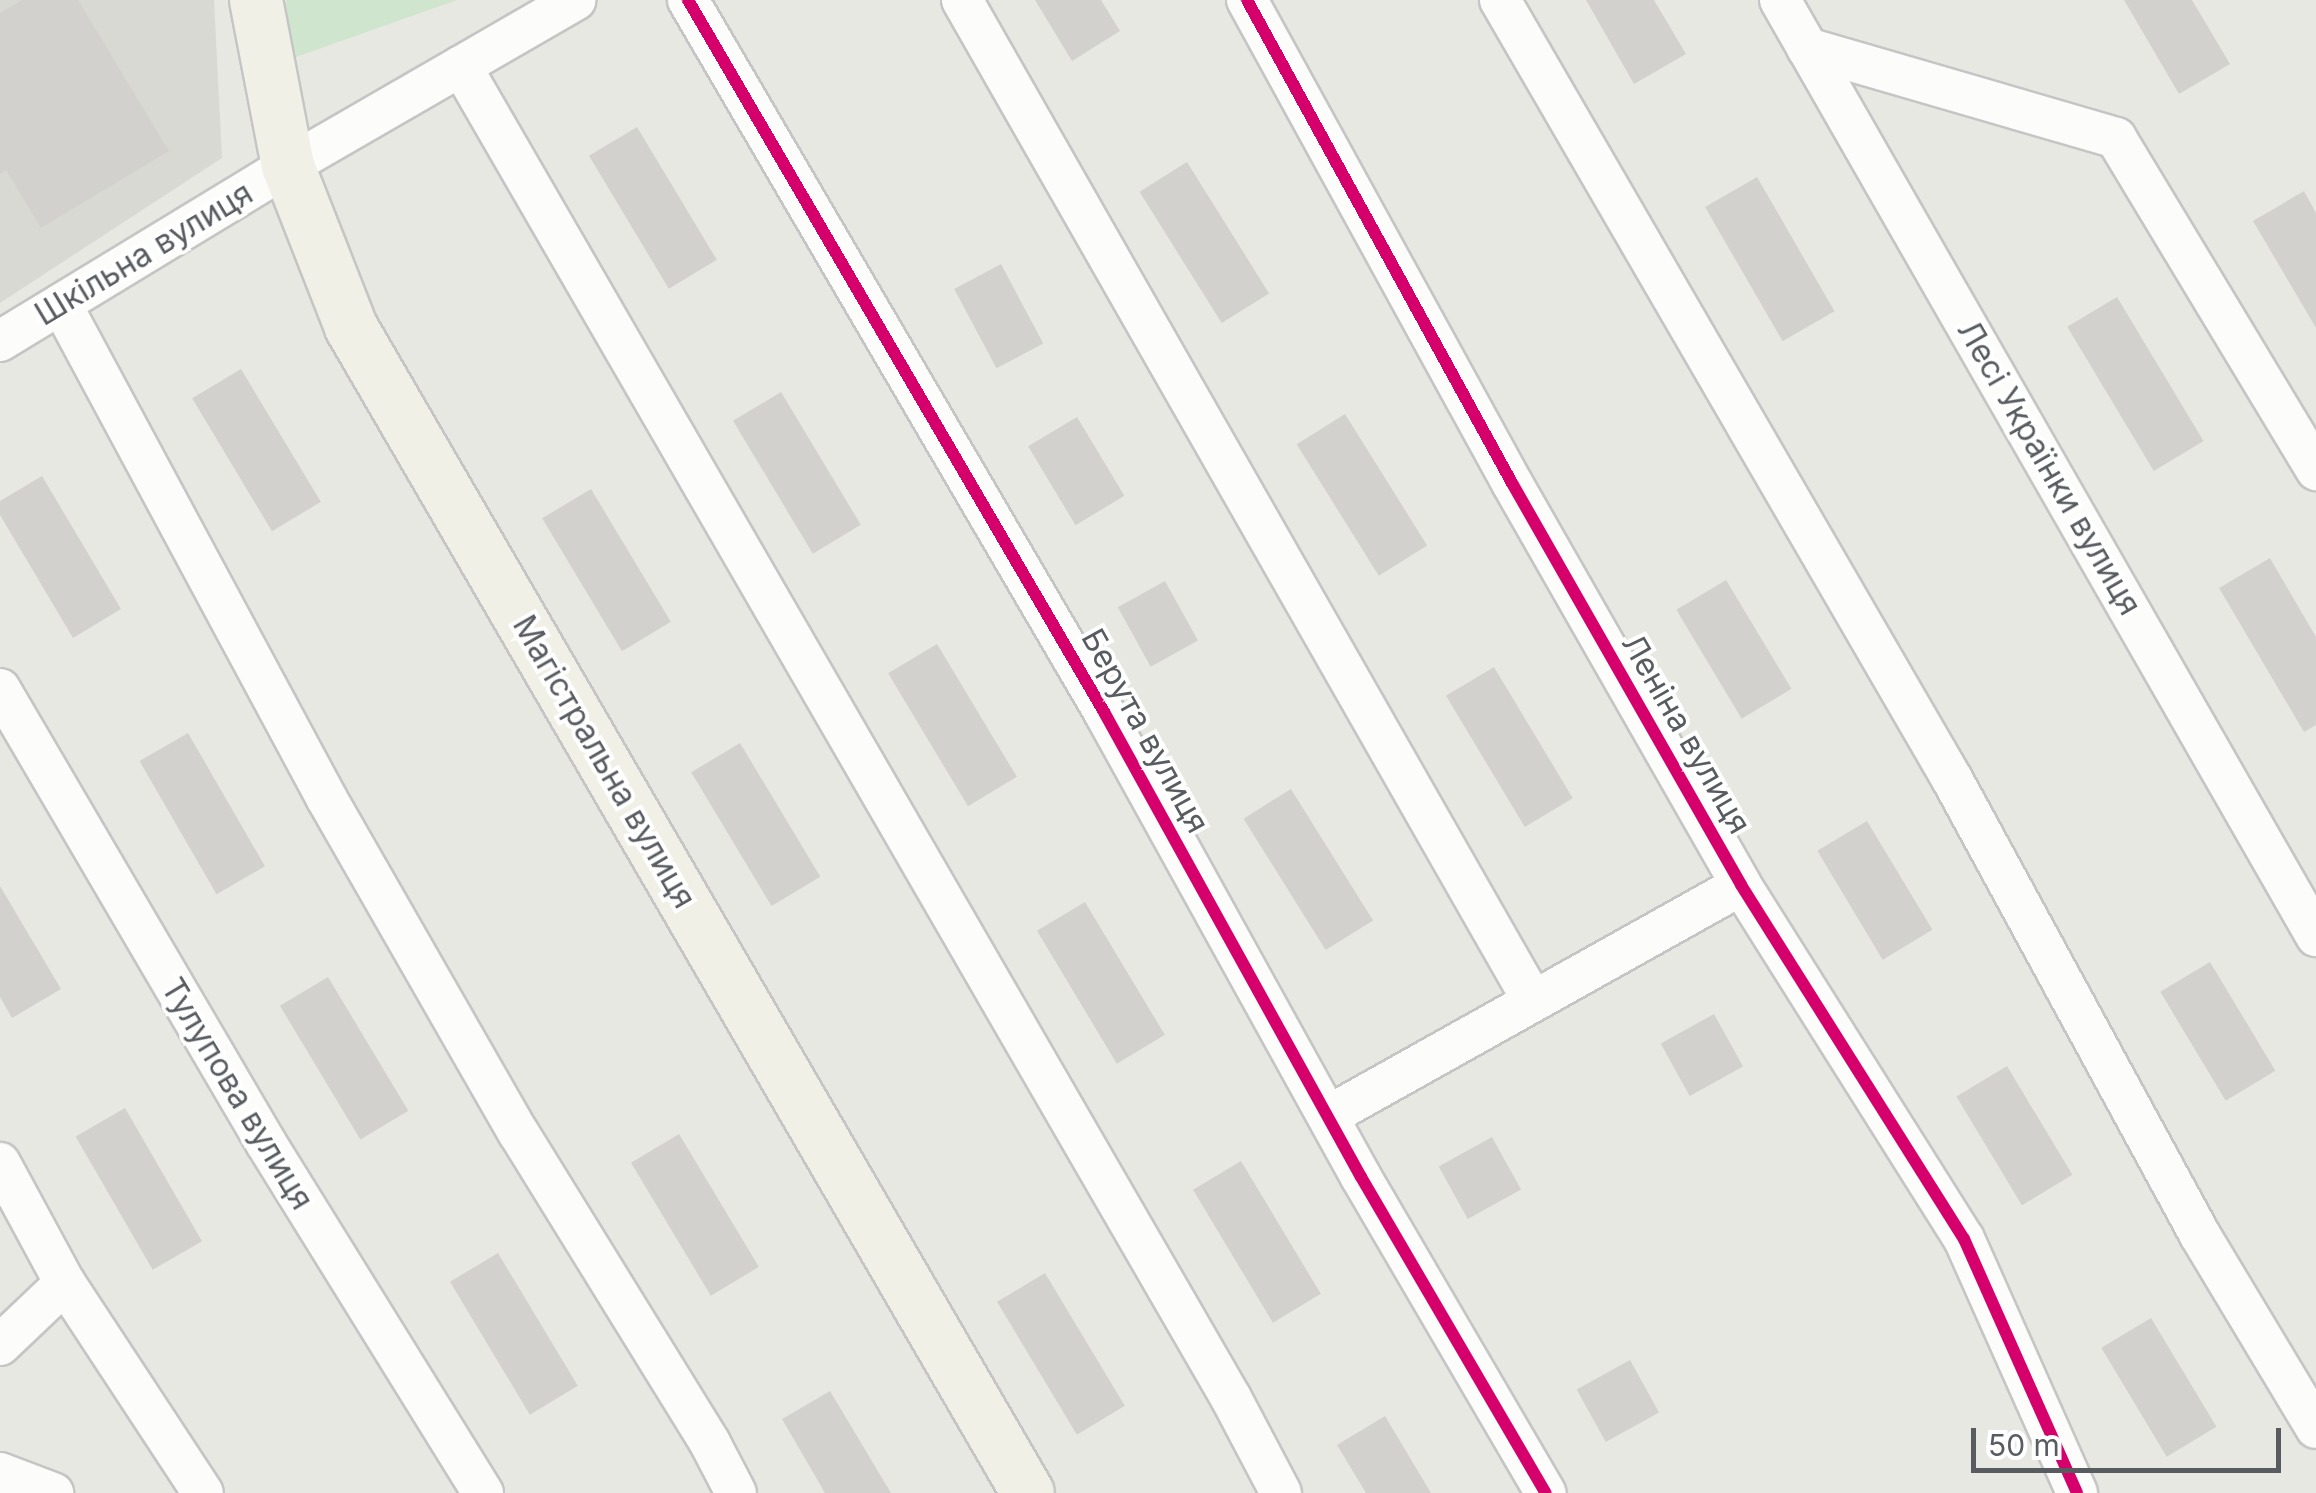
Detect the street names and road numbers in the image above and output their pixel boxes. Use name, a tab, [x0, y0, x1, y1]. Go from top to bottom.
street label: Шкільна вулиця	[28, 174, 260, 334]
street label: Лесі Українки вулиця	[1949, 314, 2149, 622]
street label: Магістральна вулиця	[504, 609, 704, 915]
street label: Берута вулиця	[1073, 622, 1217, 840]
street label: Леніна вулиця	[1613, 627, 1759, 841]
street label: Тулупова вулиця	[153, 971, 321, 1217]

